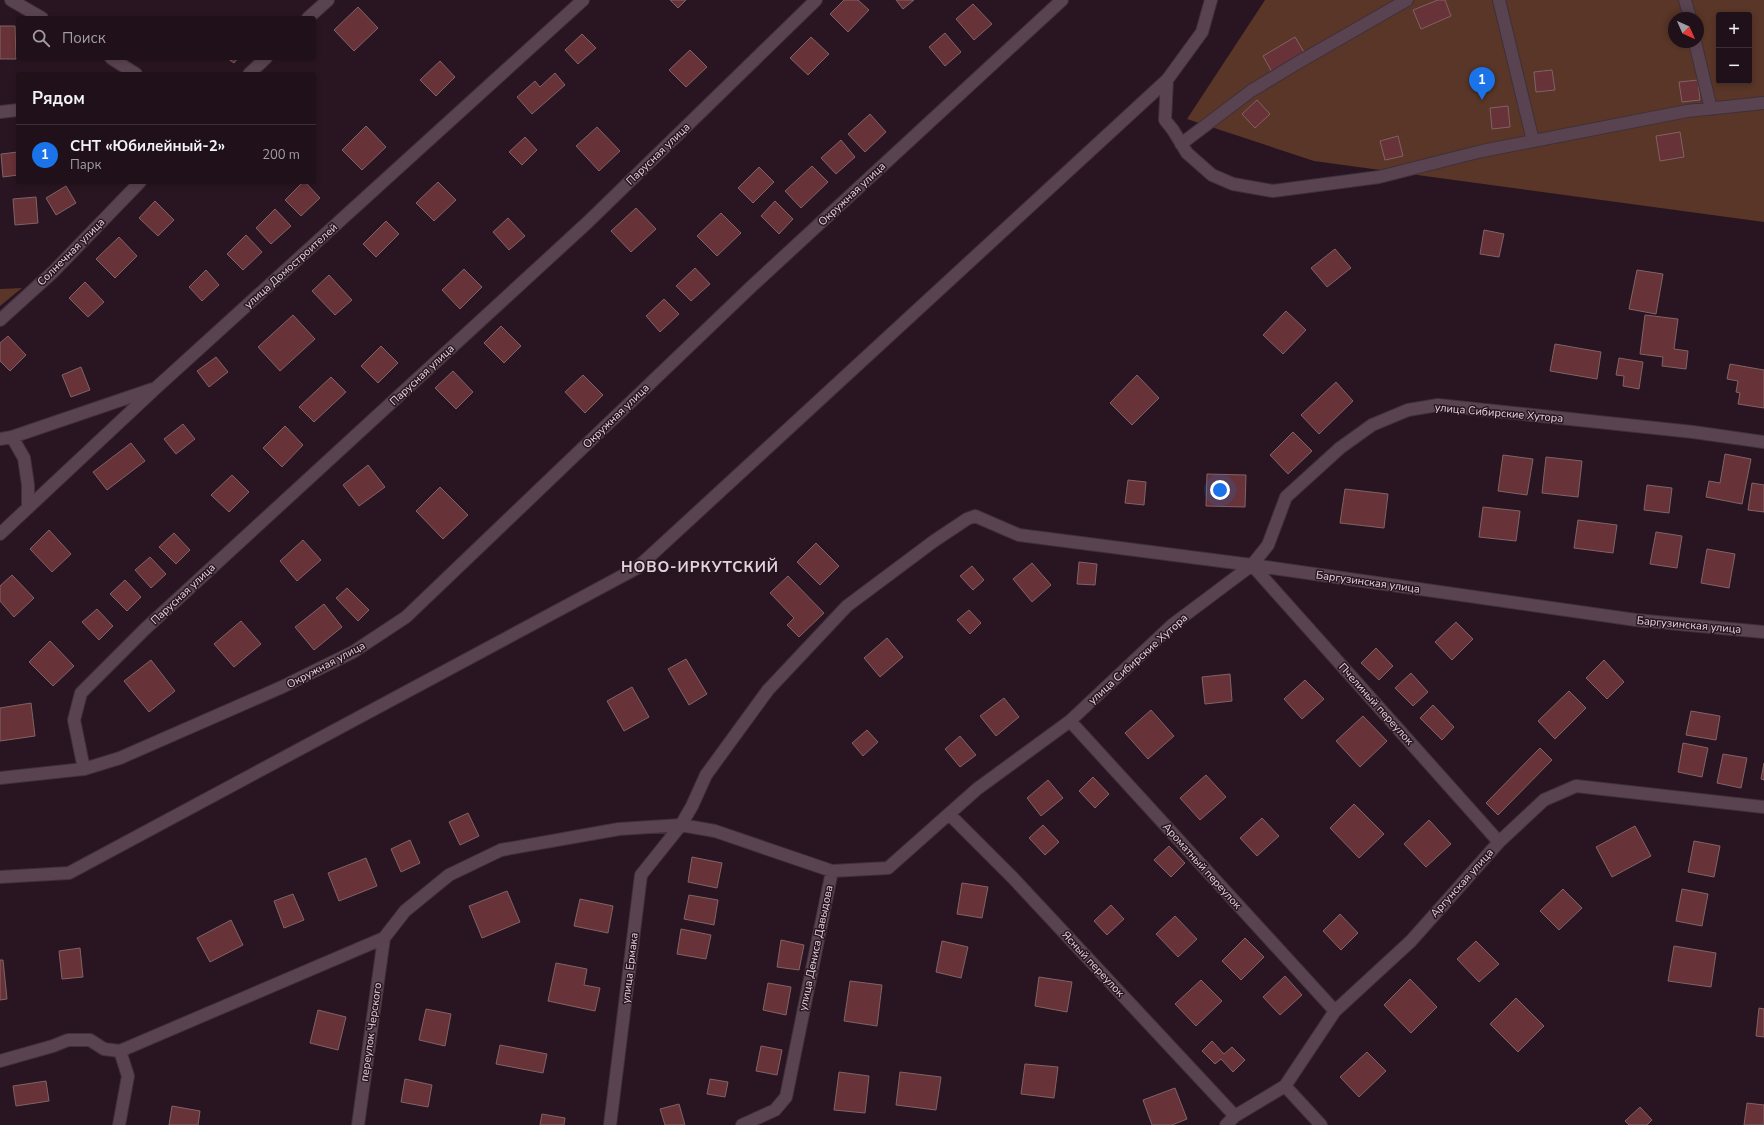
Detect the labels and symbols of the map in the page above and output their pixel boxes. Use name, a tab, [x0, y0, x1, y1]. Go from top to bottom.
north arrow	[1668, 12, 1704, 48]
pin: 1	[1469, 67, 1495, 100]
street label: Парусная улица	[623, 120, 693, 188]
street label: Окружная улица	[815, 159, 889, 229]
street label: Солнечная улица	[34, 215, 108, 289]
street label: улица Домостроителей	[241, 220, 341, 312]
street label: Парусная улица	[386, 341, 458, 409]
street label: Окружная улица	[580, 380, 653, 452]
street label: улица Сибирские Хутора	[1434, 400, 1564, 426]
your location	[1210, 480, 1230, 500]
district label: НОВО-ИРКУТСКИЙ	[621, 557, 779, 577]
street label: Парусная улица	[147, 560, 219, 628]
street label: Баргузинская улица	[1315, 567, 1421, 597]
street label: улица Сибирские Хутора	[1085, 610, 1191, 708]
street label: Баргузинская улица	[1636, 613, 1742, 637]
street label: Окружная улица	[284, 638, 368, 692]
street label: Пчелиный переулок	[1335, 660, 1417, 748]
street label: Ароматный переулок	[1159, 820, 1245, 912]
street label: Аргунская улица	[1427, 845, 1497, 921]
street label: улица Дениса Давыдова	[795, 884, 837, 1012]
street label: Ясный переулок	[1059, 928, 1128, 1000]
street label: улица Ермака	[618, 932, 642, 1004]
street label: переулок Черского	[357, 982, 385, 1082]

